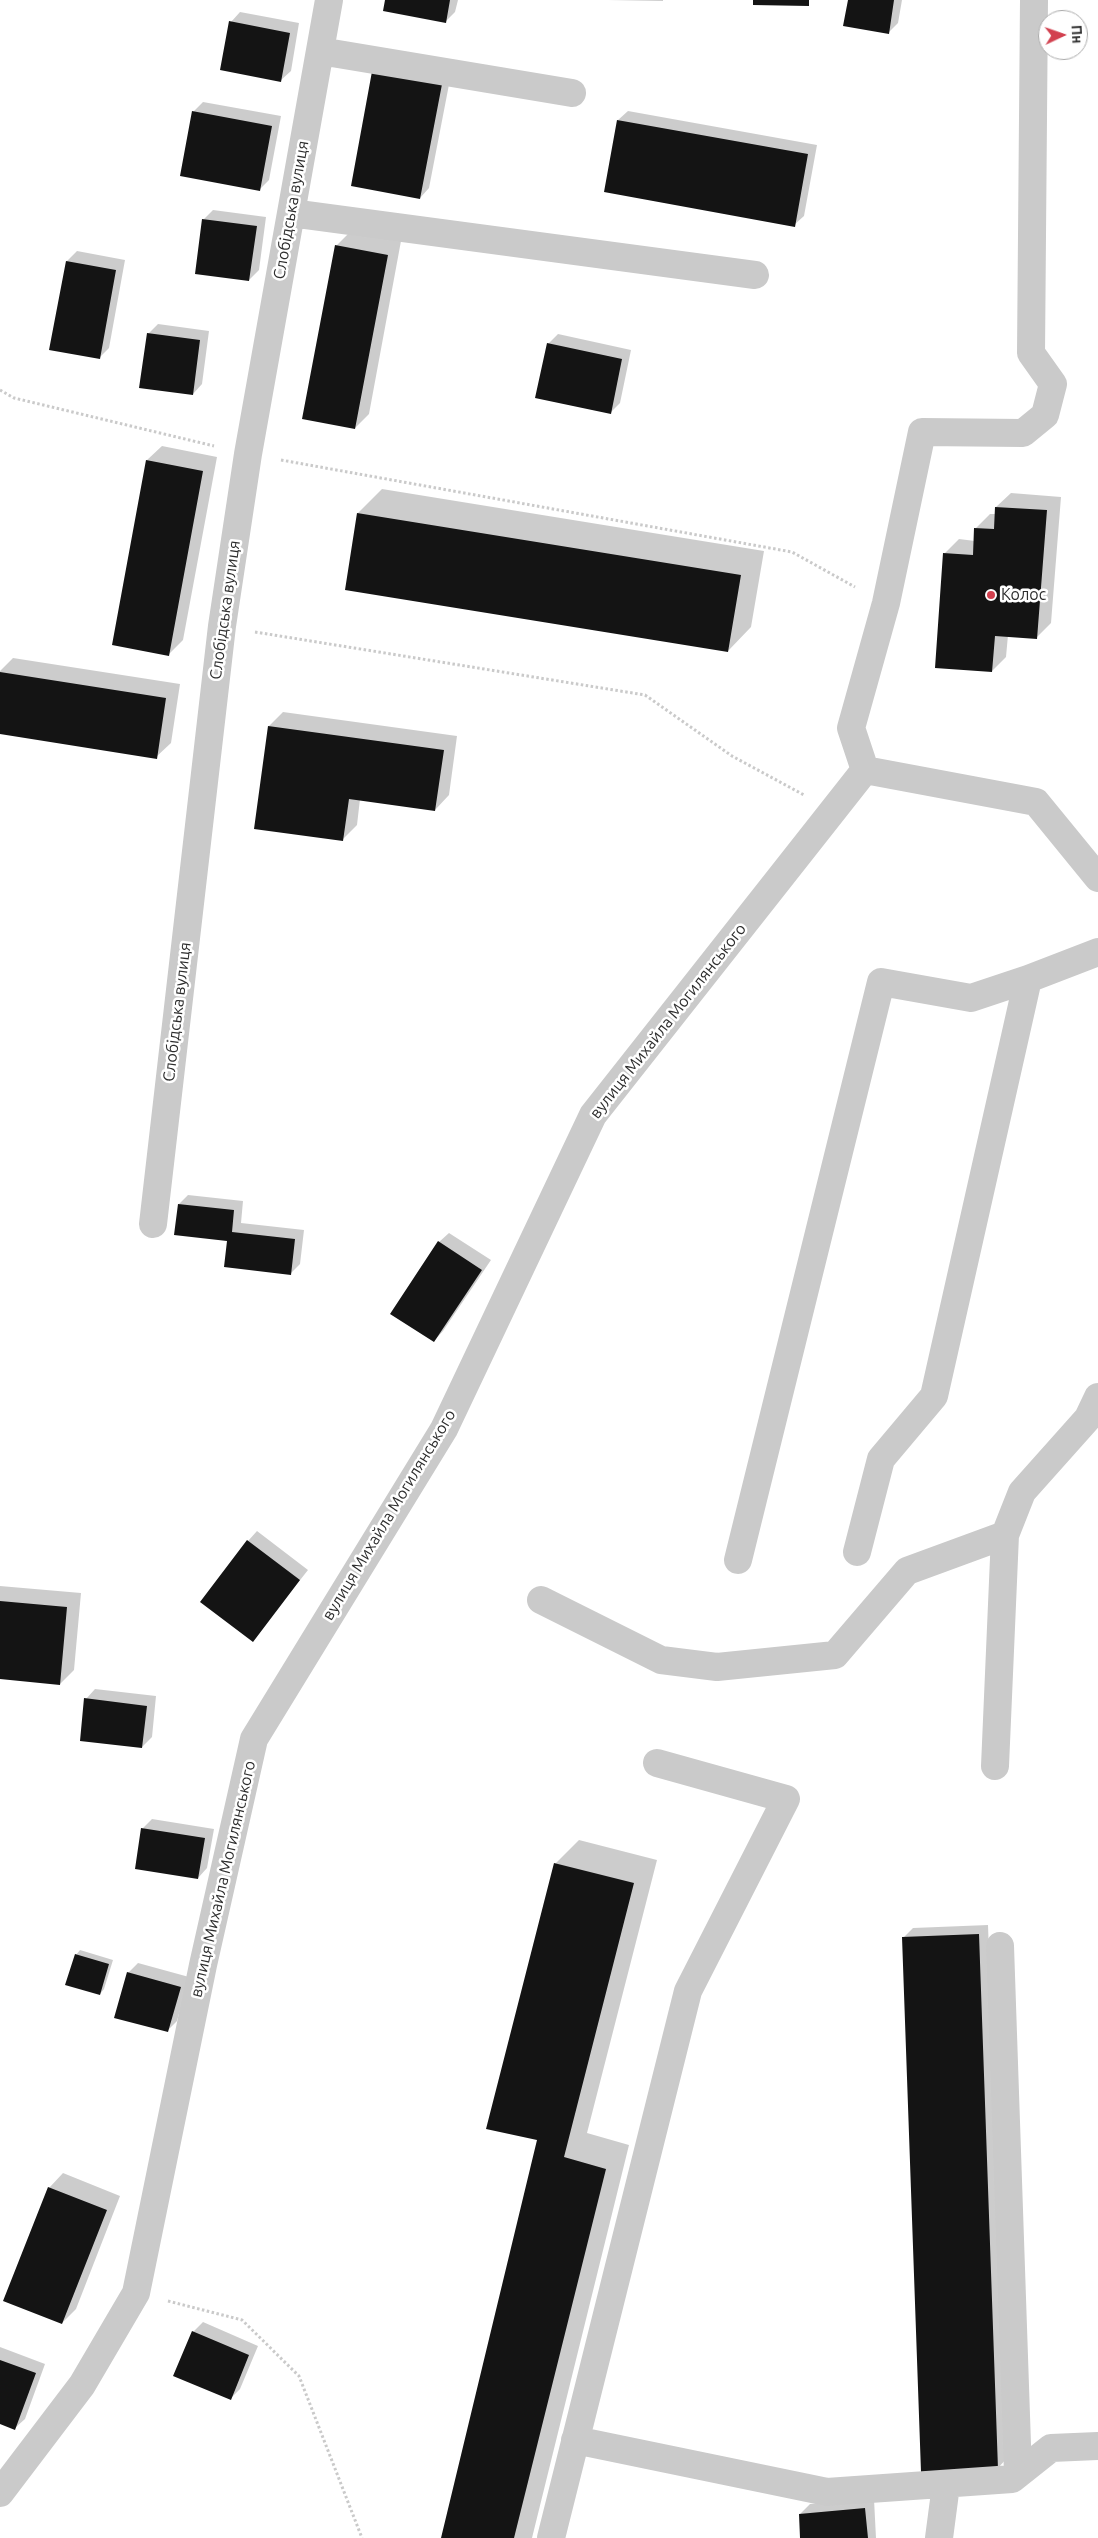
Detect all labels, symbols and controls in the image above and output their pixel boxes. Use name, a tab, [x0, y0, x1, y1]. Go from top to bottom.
north arrow	[1038, 10, 1088, 60]
text: Пн	[1069, 25, 1085, 44]
street label: Слобідська вулиця	[269, 139, 313, 281]
street label: Слобідська вулиця	[206, 539, 244, 681]
place label: Колос	[1001, 585, 1046, 605]
marker: Колос	[985, 589, 997, 601]
street label: вулиця Михайла Могилянського	[586, 920, 750, 1122]
street label: Слобідська вулиця	[159, 941, 195, 1083]
street label: вулиця Михайла Могилянського	[318, 1406, 460, 1624]
street label: вулиця Михайла Могилянського	[186, 1759, 260, 1999]

